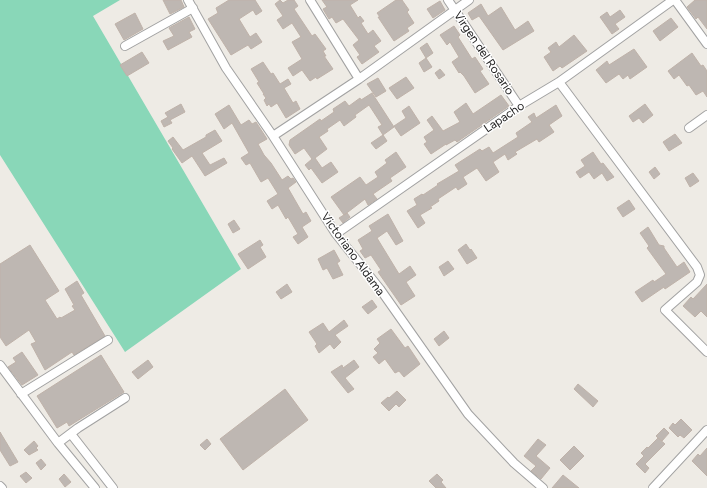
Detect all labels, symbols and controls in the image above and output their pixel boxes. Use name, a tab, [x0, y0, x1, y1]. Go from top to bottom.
street label: Virgen del Rosario	[451, 9, 517, 97]
street label: Lapacho	[481, 98, 527, 136]
street label: Victoriano Aldama	[318, 210, 388, 298]

